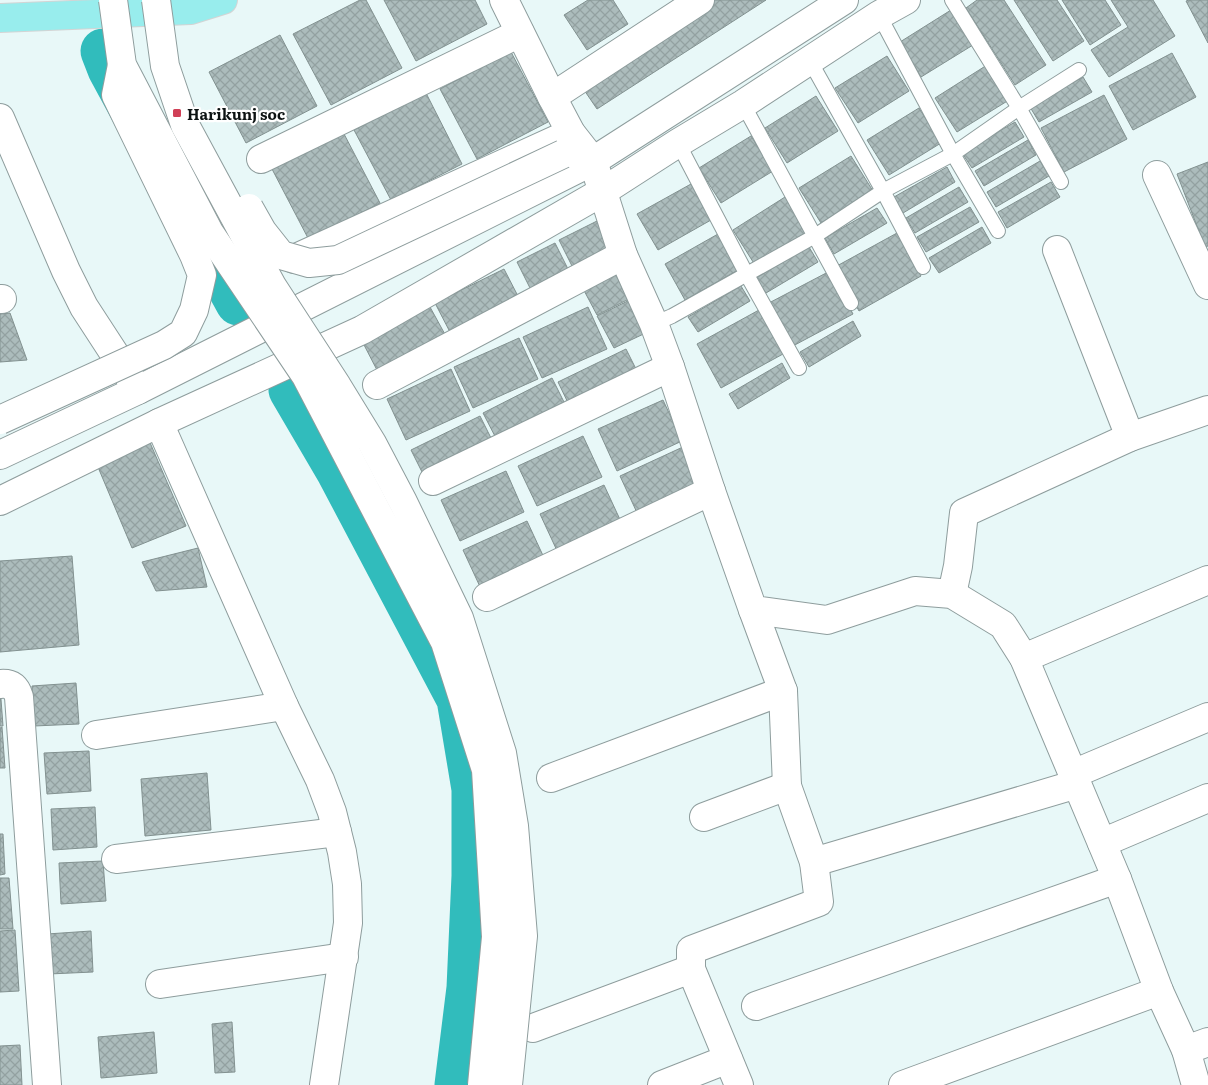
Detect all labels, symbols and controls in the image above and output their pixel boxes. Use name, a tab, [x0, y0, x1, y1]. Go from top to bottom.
place label: Harikunj soc	[187, 102, 285, 125]
marker: Harikunj soc	[171, 107, 183, 119]

